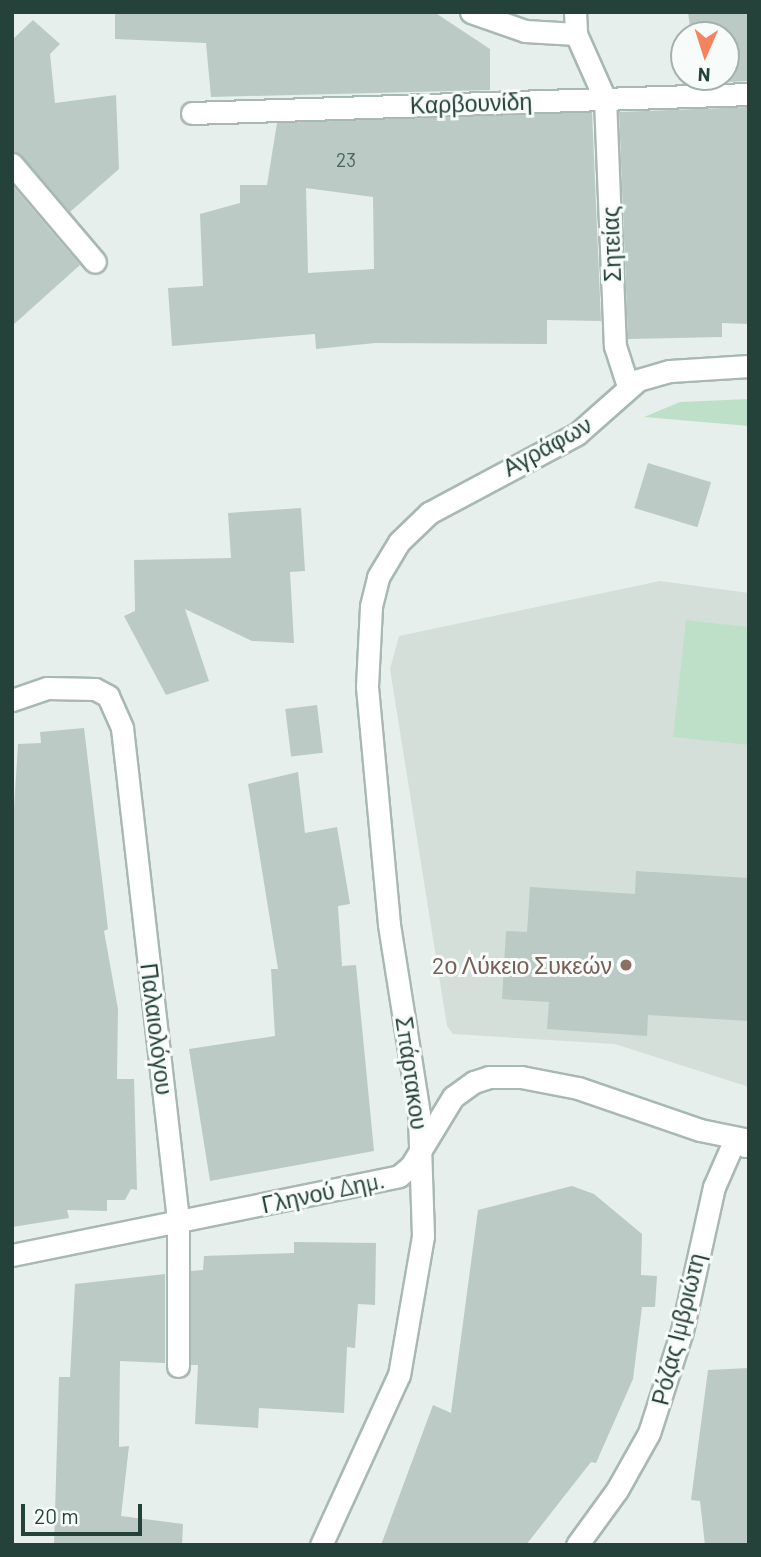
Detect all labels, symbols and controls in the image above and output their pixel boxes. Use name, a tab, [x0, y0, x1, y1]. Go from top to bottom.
north arrow	[670, 21, 740, 91]
text: N	[697, 64, 711, 87]
street label: Καρβουνίδη	[409, 87, 533, 119]
house number: 23	[336, 149, 356, 171]
street label: Σητείας	[596, 206, 626, 282]
street label: Αγράφων	[498, 410, 596, 482]
place label: 2ο Λύκειο Συκεών	[432, 951, 612, 979]
marker: 2ο Λύκειο Συκεών	[618, 957, 634, 973]
street label: Παλαιολόγου	[135, 961, 179, 1097]
street label: Σπάρτακου	[390, 1015, 434, 1131]
street label: Γληνού Δημ.	[259, 1166, 387, 1218]
street label: Ρόζας Ιμβριώτη	[646, 1250, 710, 1408]
scale bar	[24, 1490, 145, 1534]
text: 20 m	[34, 1503, 79, 1528]

